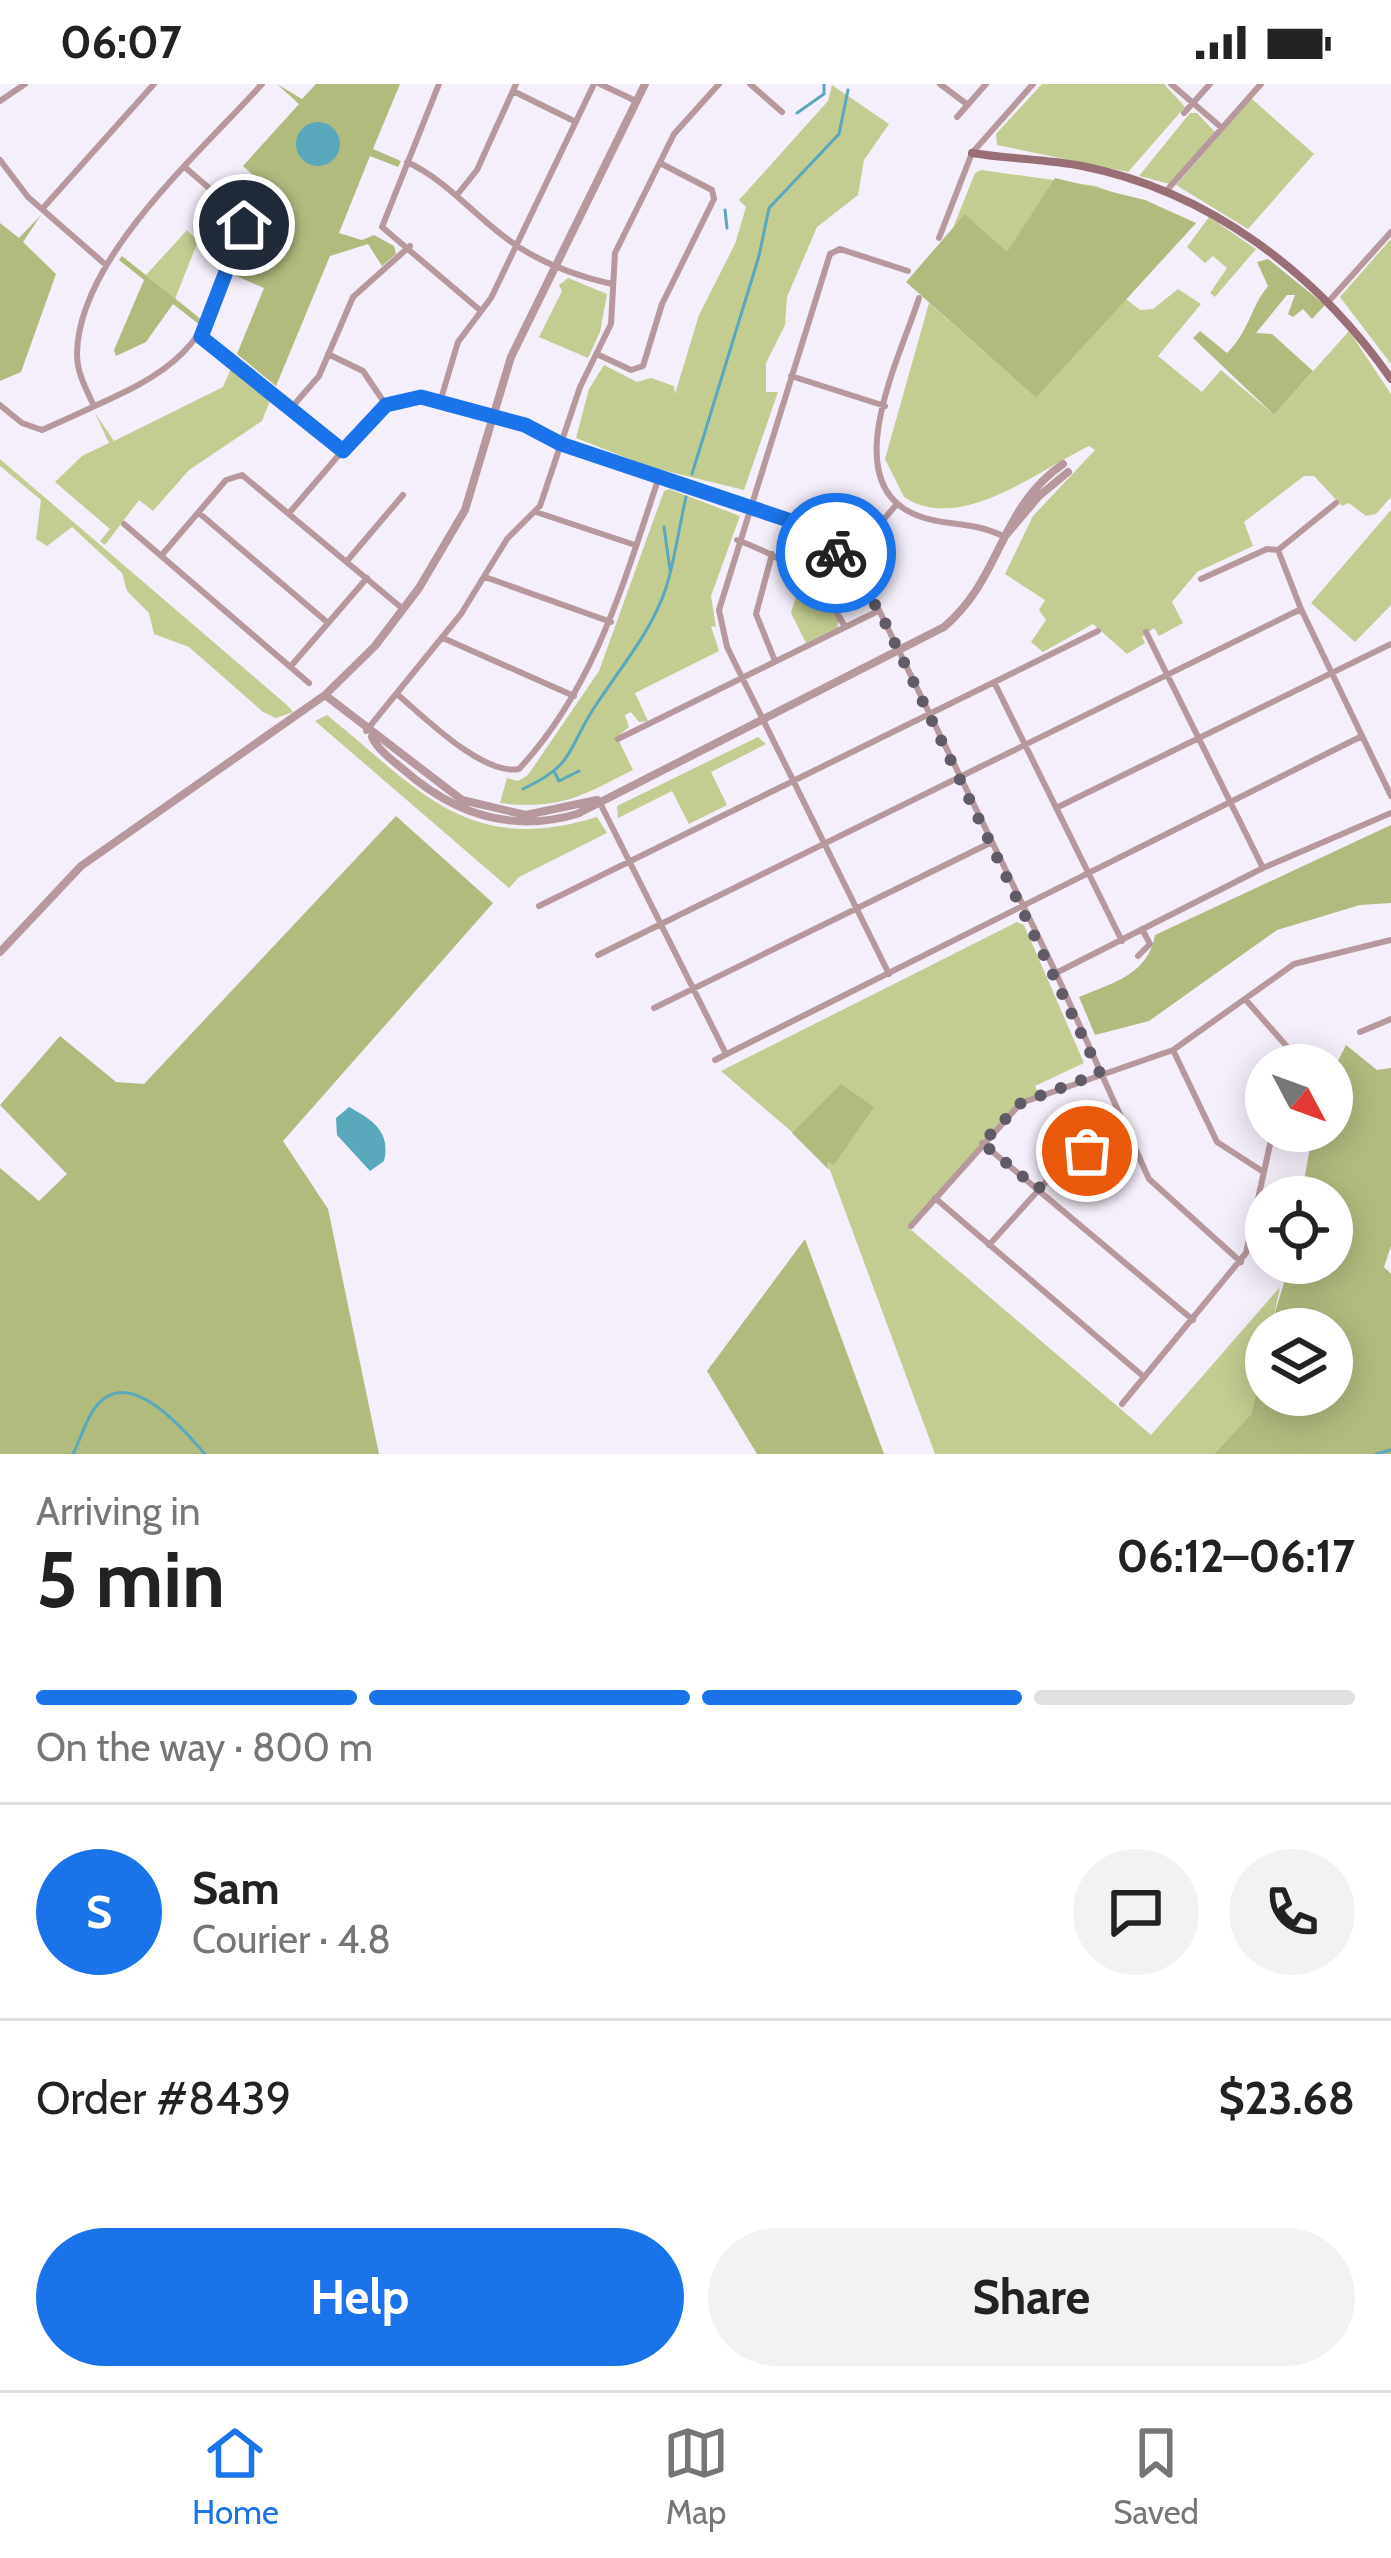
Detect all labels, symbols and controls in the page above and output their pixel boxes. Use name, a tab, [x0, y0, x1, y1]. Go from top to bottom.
text: 06:07	[60, 15, 182, 69]
pin	[193, 174, 295, 276]
icon: home	[211, 192, 277, 258]
courier	[776, 493, 896, 613]
icon: bike	[803, 520, 869, 586]
north arrow	[1245, 1044, 1353, 1152]
map controls	[1245, 1044, 1353, 1416]
pin	[1036, 1100, 1138, 1202]
icon: bag	[1054, 1118, 1120, 1184]
button: locate	[1245, 1176, 1353, 1284]
button: layers	[1245, 1308, 1353, 1416]
text: Arriving in	[36, 1487, 200, 1535]
text: 06:12–06:17	[1117, 1529, 1355, 1583]
text: 5 min	[36, 1532, 225, 1627]
text: On the way · 800 m	[36, 1723, 373, 1771]
button: chat	[1073, 1849, 1199, 1975]
button: phone	[1229, 1849, 1355, 1975]
text: Sam	[192, 1861, 280, 1915]
text: S	[86, 1885, 112, 1939]
text: Courier · 4.8	[192, 1915, 391, 1963]
text: Order #8439	[36, 2071, 291, 2125]
text: $23.68	[1218, 2071, 1355, 2125]
button: Help	[36, 2228, 684, 2366]
button: Share	[708, 2228, 1355, 2366]
tab: Home	[192, 2420, 279, 2532]
tab: Map	[663, 2420, 729, 2532]
tab: Saved	[1113, 2420, 1199, 2532]

